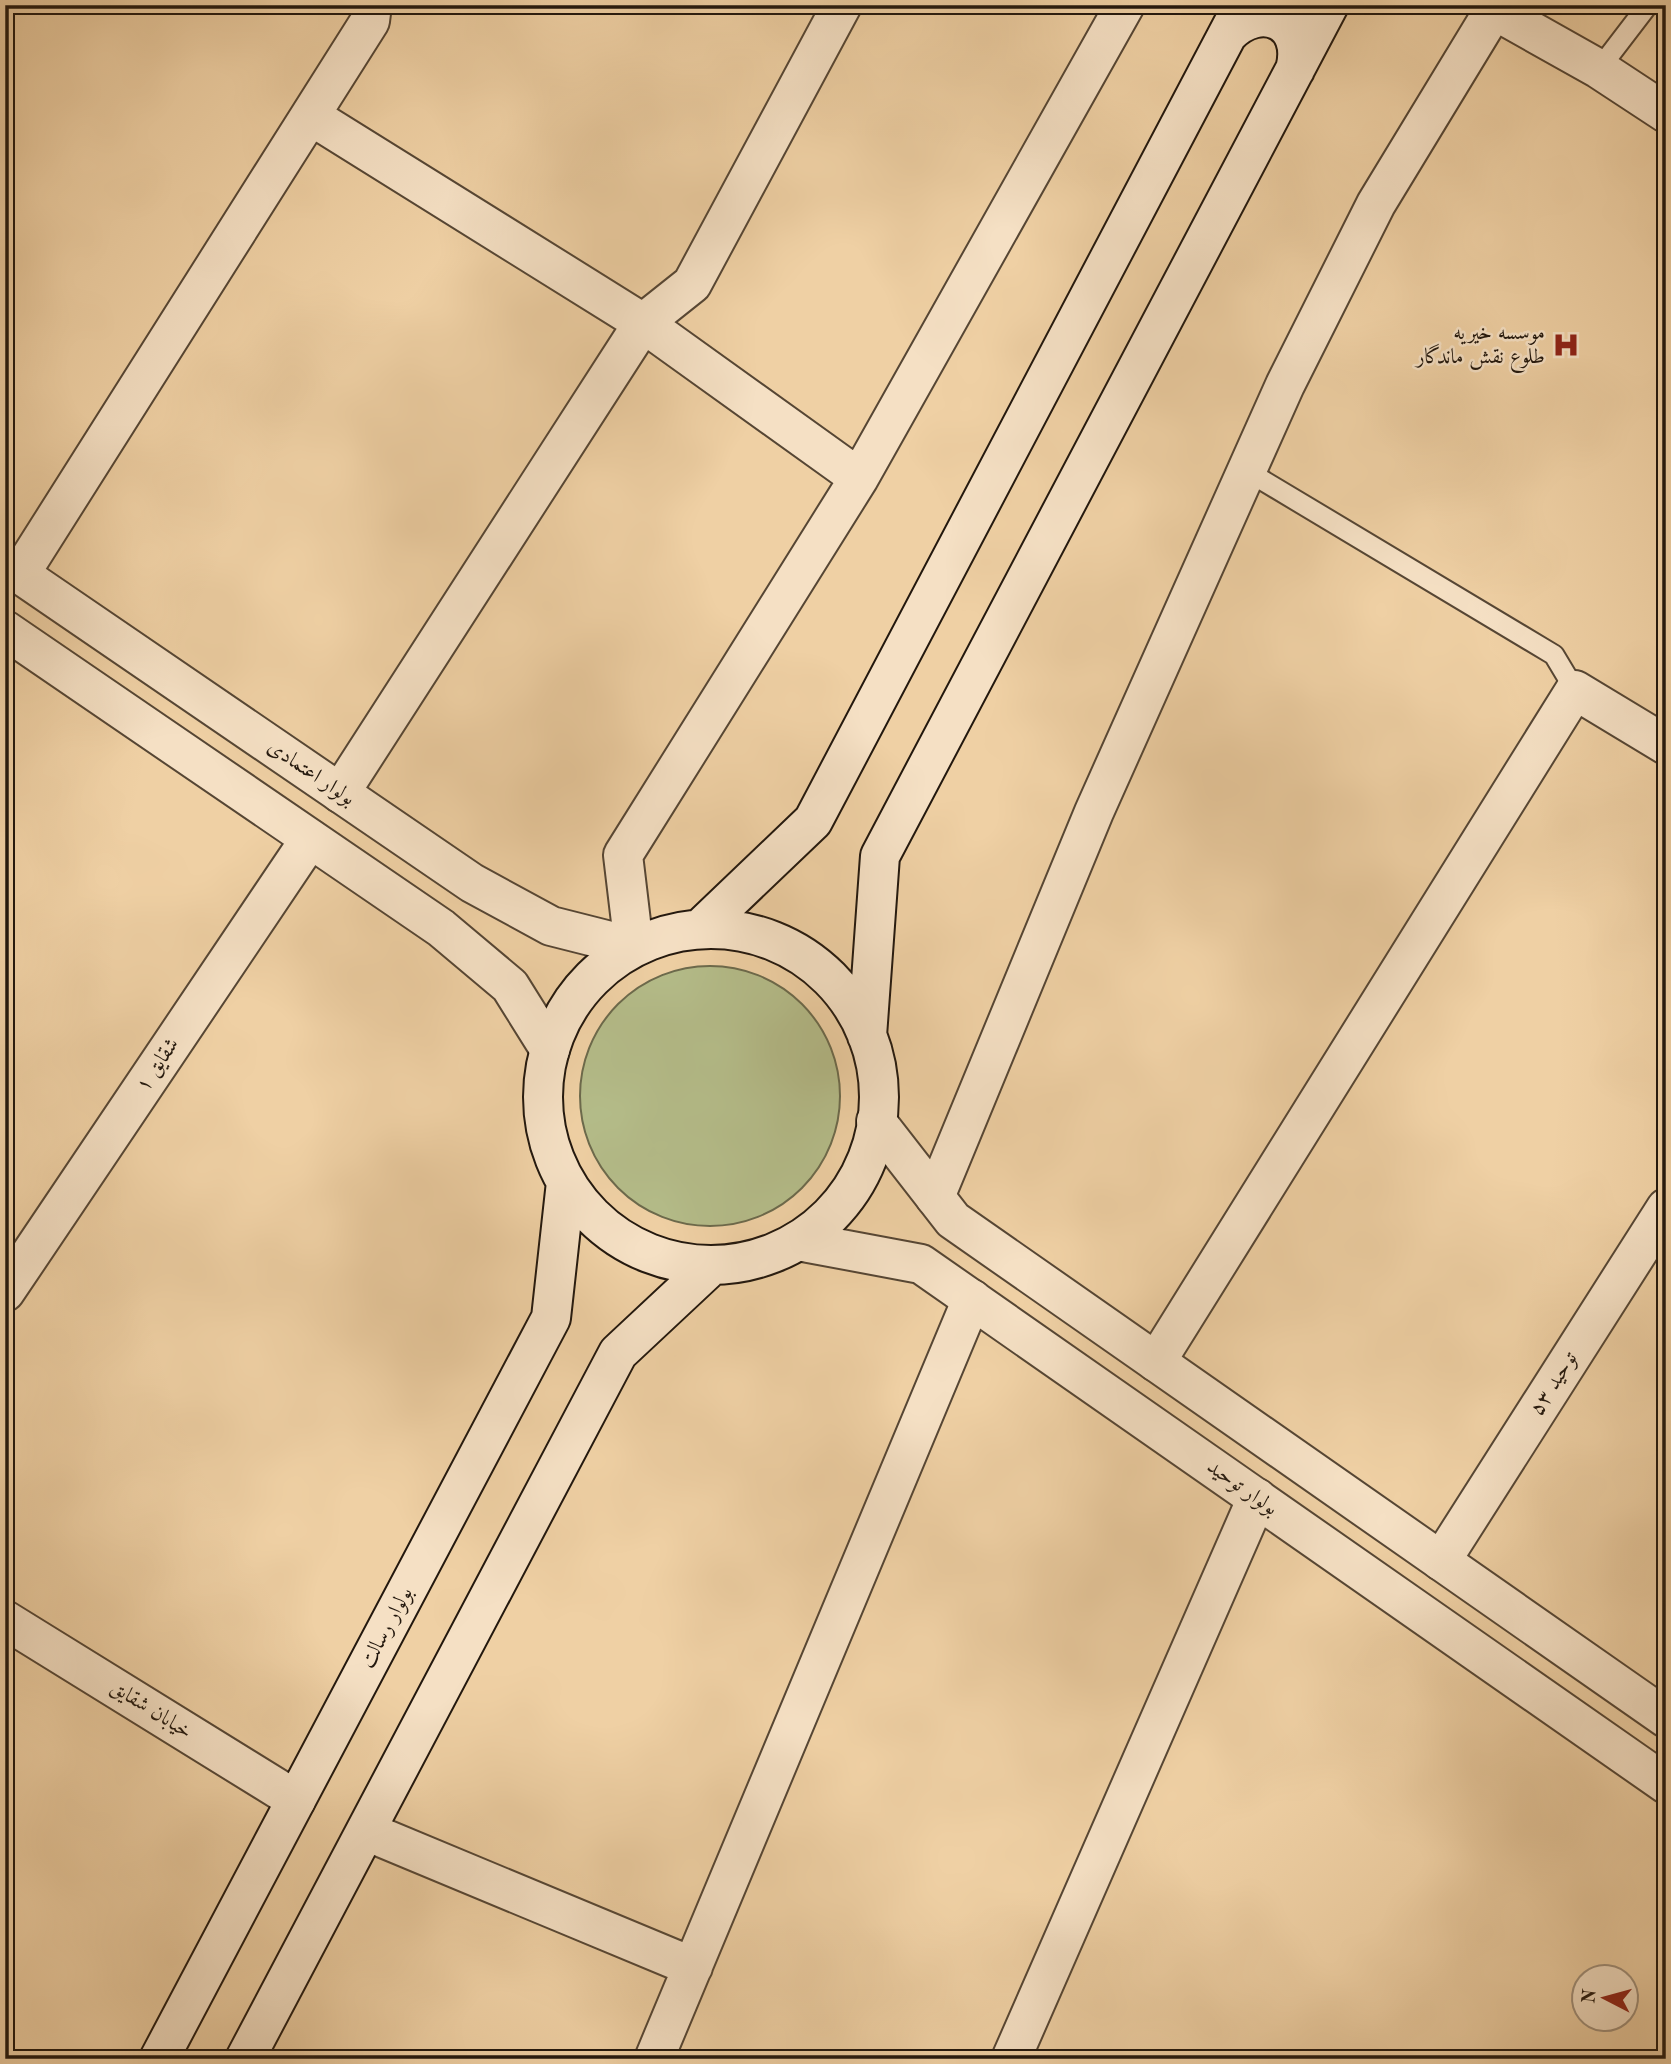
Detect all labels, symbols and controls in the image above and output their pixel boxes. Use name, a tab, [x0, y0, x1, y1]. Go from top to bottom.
place label: موسسه خیریه طلوع نقش ماندگار	[1414, 323, 1545, 374]
hospital icon: موسسه خیریه طلوع نقش ماندگار	[1551, 330, 1581, 360]
street label: بولوار اعتمادی	[263, 736, 359, 811]
street label: شقایق ۱	[133, 1034, 184, 1096]
street label: توحید ۵۳	[1526, 1348, 1583, 1420]
street label: بولوار توحید	[1202, 1456, 1281, 1521]
street label: بولوار رسالت	[357, 1584, 418, 1672]
street label: خیابان شقایق	[106, 1677, 195, 1744]
north arrow	[1570, 1962, 1640, 2032]
text: N	[1580, 1988, 1601, 2005]

